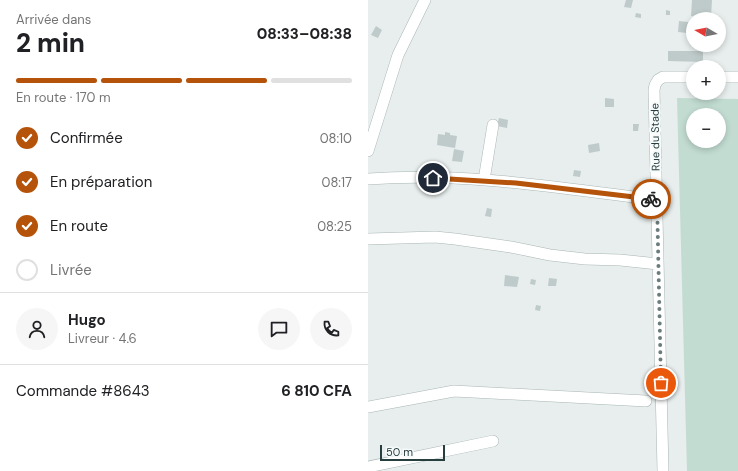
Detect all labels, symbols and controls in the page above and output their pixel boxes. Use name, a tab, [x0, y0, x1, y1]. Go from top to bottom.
text: Arrivée dans	[16, 11, 91, 28]
north arrow	[686, 12, 726, 52]
map controls	[686, 12, 726, 148]
text: 08:33–08:38	[257, 24, 352, 44]
text: 2 min	[16, 26, 85, 60]
button: +	[686, 60, 726, 100]
text: En route · 170 m	[16, 89, 111, 106]
street label: Rue du Stade	[647, 103, 663, 171]
button: −	[686, 108, 726, 148]
icon: check	[16, 127, 38, 149]
text: Confirmée	[50, 128, 123, 148]
text: 08:10	[320, 130, 352, 147]
pin	[416, 161, 450, 195]
icon: home	[422, 167, 444, 189]
icon: check	[16, 171, 38, 193]
text: En préparation	[50, 172, 152, 192]
text: 08:17	[322, 174, 352, 191]
courier	[631, 179, 671, 219]
icon: bike	[640, 188, 662, 210]
icon: check	[16, 215, 38, 237]
text: En route	[50, 216, 108, 236]
text: 08:25	[317, 218, 352, 235]
text: Livrée	[50, 260, 92, 280]
button: person	[16, 308, 58, 350]
button: chat	[258, 308, 300, 350]
button: phone	[310, 308, 352, 350]
text: Hugo	[68, 310, 106, 330]
text: Livreur · 4.6	[68, 330, 137, 347]
pin	[644, 366, 678, 400]
icon: bag	[650, 372, 672, 394]
text: Commande #8643	[16, 381, 150, 401]
text: 6 810 CFA	[281, 381, 352, 401]
scale bar	[380, 443, 445, 462]
text: 50 m	[386, 445, 413, 459]

